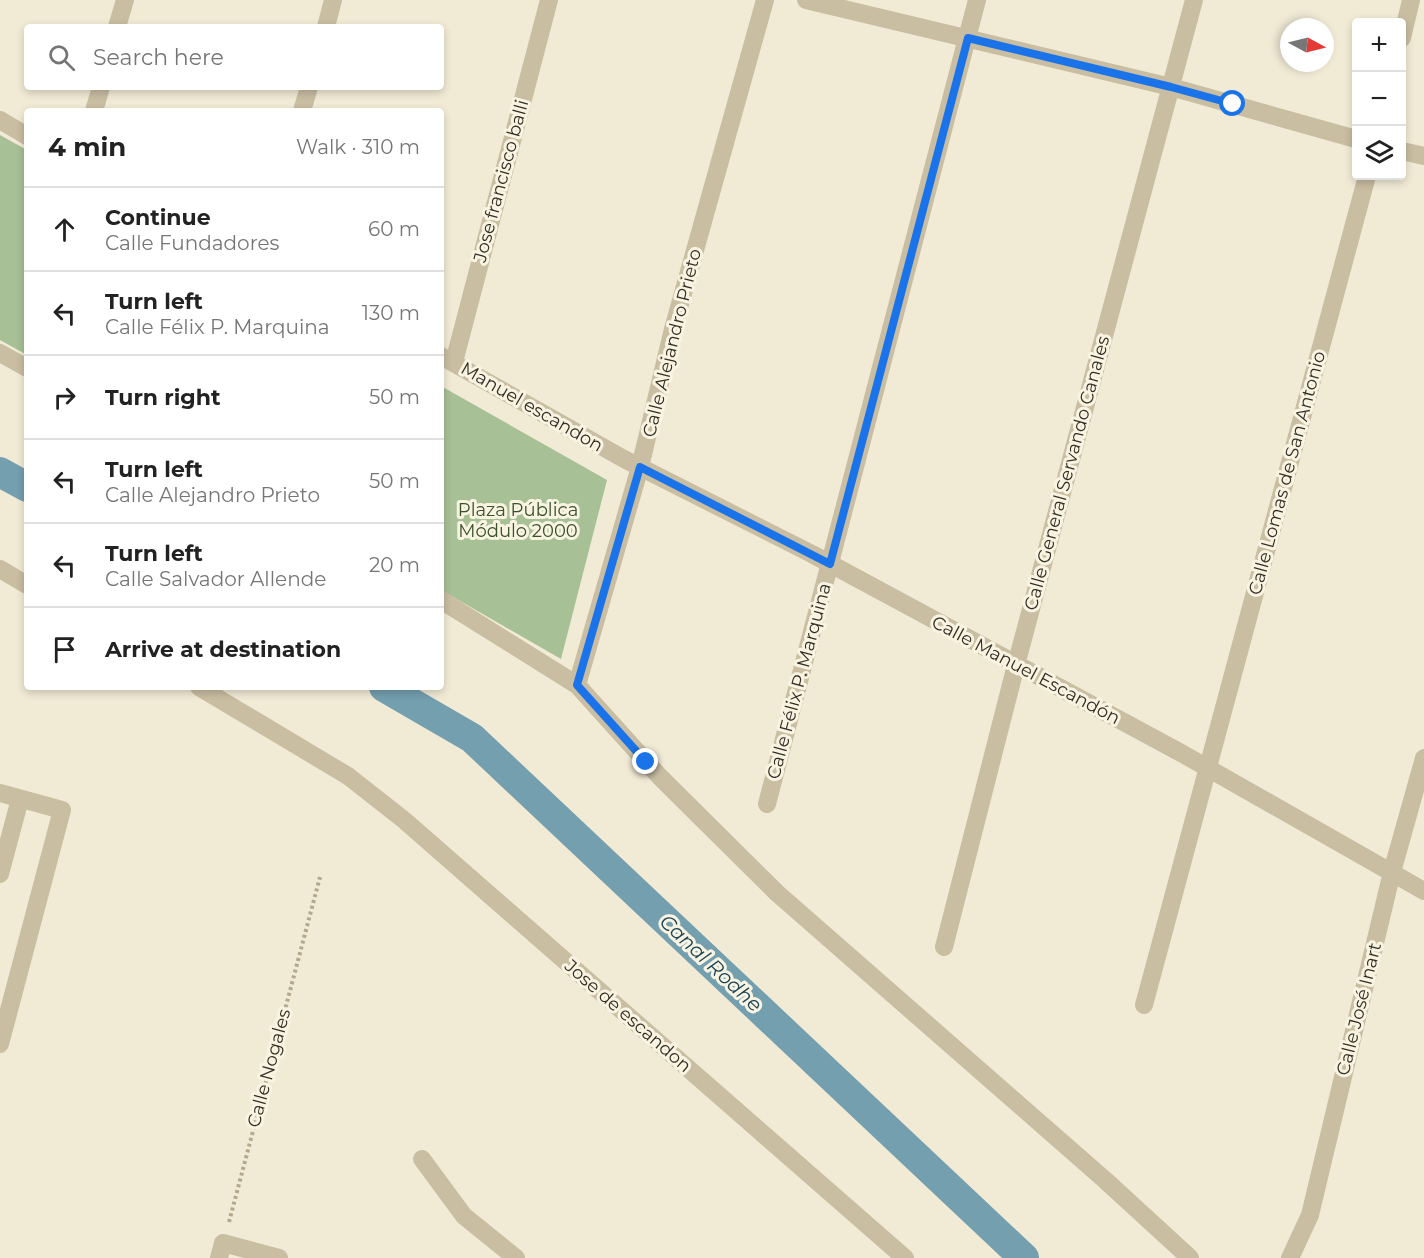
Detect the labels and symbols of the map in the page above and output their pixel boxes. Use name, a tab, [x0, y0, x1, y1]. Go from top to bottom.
north arrow	[1280, 18, 1334, 72]
route start	[1219, 90, 1245, 116]
street label: Jose francisco balli	[469, 98, 533, 265]
street label: Calle Alejandro Prieto	[638, 246, 706, 440]
street label: Calle General Servando Canales	[1020, 333, 1114, 613]
street label: Calle Lomas de San Antonio	[1244, 349, 1330, 597]
street label: Manuel escandon	[457, 357, 607, 457]
park label: Plaza Pública Módulo 2000	[458, 499, 578, 542]
street label: Calle Félix P. Marquina	[762, 581, 836, 781]
street label: Calle Manuel Escandón	[928, 611, 1124, 729]
route end	[632, 748, 658, 774]
water label: Canal Rodhe	[655, 909, 767, 1017]
street label: Calle José Inart	[1332, 940, 1386, 1078]
street label: Jose de escandon	[559, 954, 696, 1077]
street label: Calle Nogales	[243, 1006, 295, 1130]

